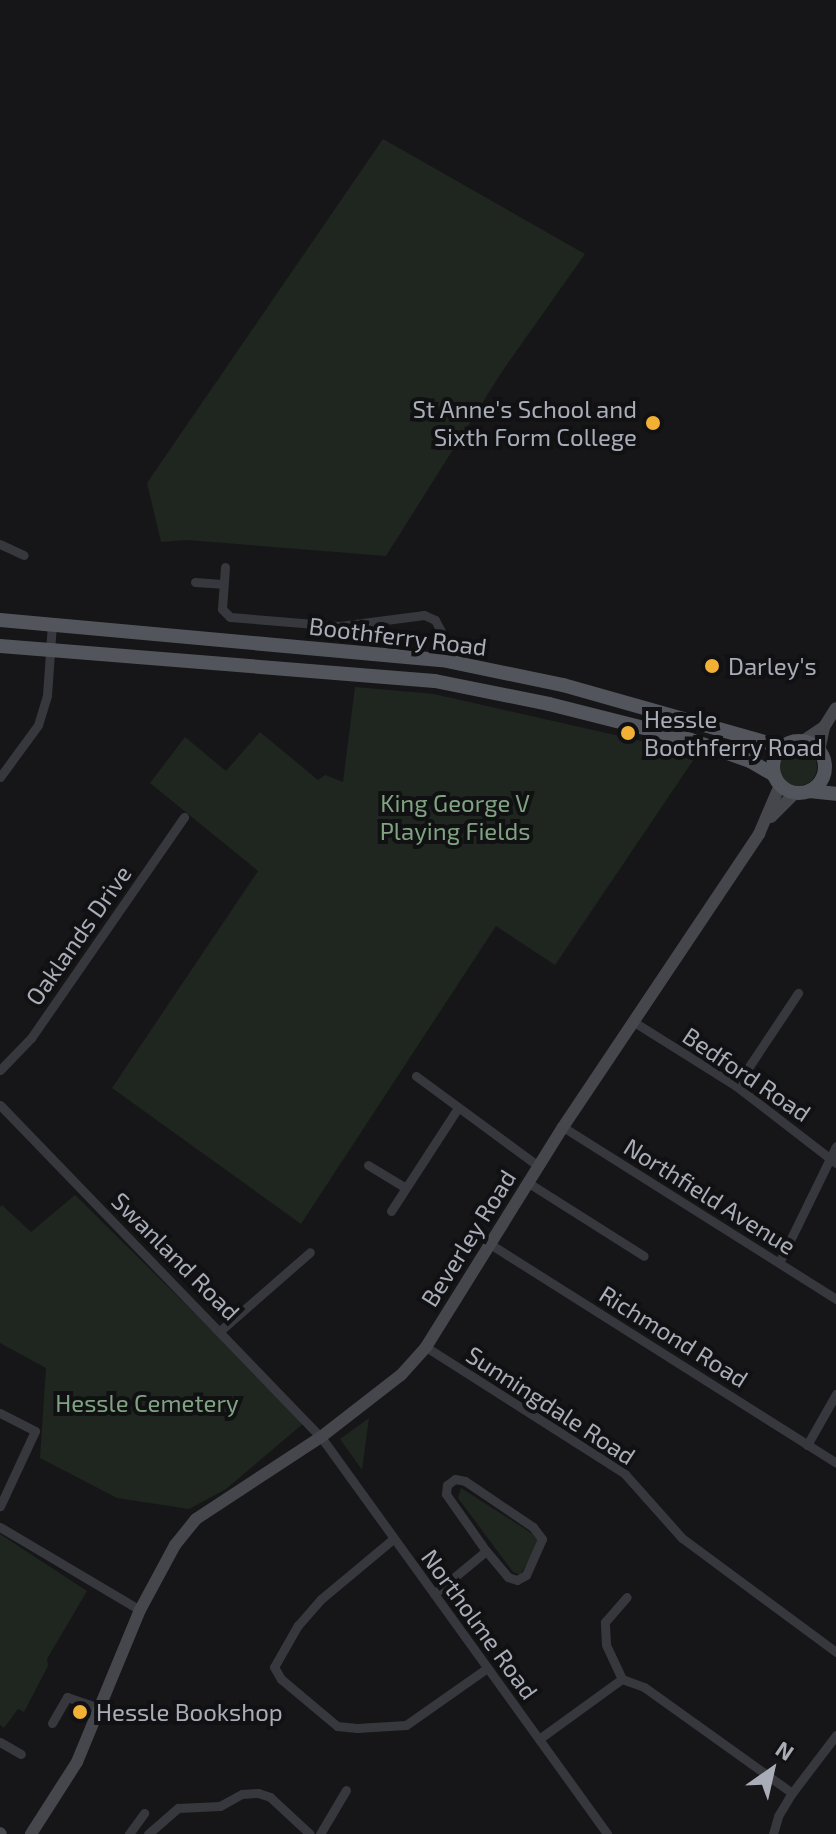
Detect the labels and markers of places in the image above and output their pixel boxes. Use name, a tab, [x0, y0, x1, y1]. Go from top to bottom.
place label: St Anne's School and Sixth Form College	[411, 395, 637, 451]
marker: St Anne's School and Sixth Form College	[644, 414, 662, 432]
place label: Darley's	[728, 652, 817, 680]
marker: Darley's	[703, 657, 721, 675]
place label: Hessle Boothferry Road	[644, 705, 824, 761]
marker: Hessle Boothferry Road	[619, 724, 637, 742]
place label: Hessle Bookshop	[96, 1698, 283, 1726]
marker: Hessle Bookshop	[71, 1703, 89, 1721]

